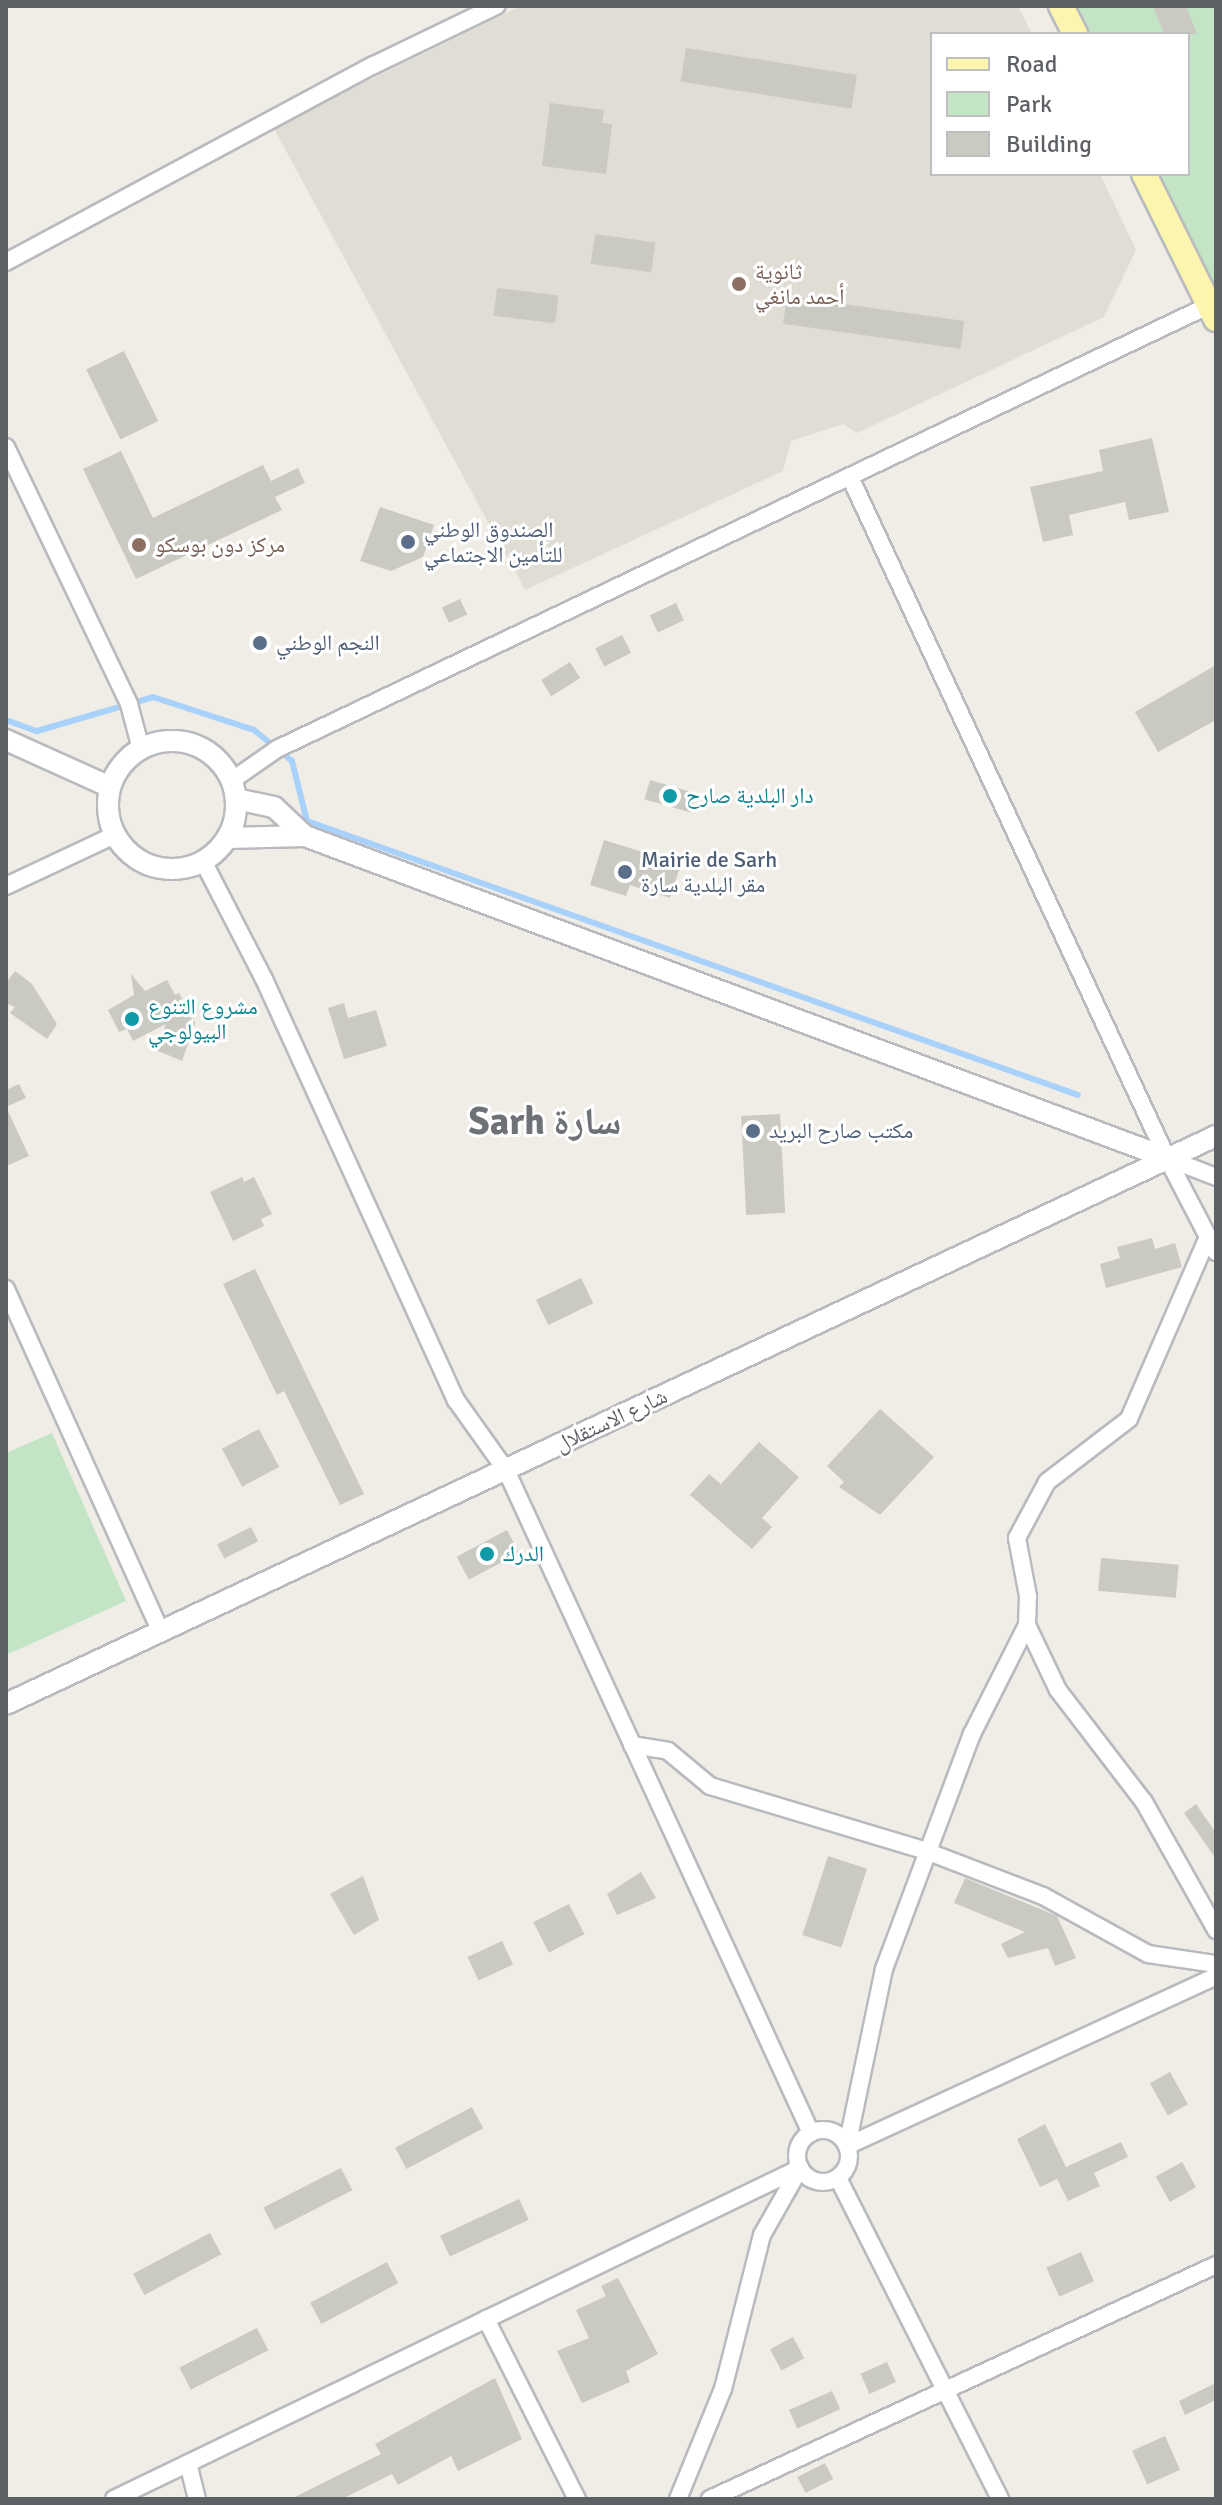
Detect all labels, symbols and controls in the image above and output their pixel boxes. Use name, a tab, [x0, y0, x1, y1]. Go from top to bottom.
legend	[930, 32, 1190, 176]
text: Road	[1006, 49, 1057, 79]
text: Park	[1006, 89, 1052, 119]
text: Building	[1006, 129, 1092, 159]
place label: ثانوية أحمد مانغي	[755, 258, 844, 310]
marker: ثانوية أحمد مانغي	[730, 275, 748, 293]
place label: الصندوق الوطني للتأمين الاجتماعي	[424, 516, 563, 568]
place label: مركز دون بوسكو	[155, 532, 285, 558]
marker: الصندوق الوطني للتأمين الاجتماعي	[399, 533, 417, 551]
marker: مركز دون بوسكو	[130, 536, 148, 554]
place label: النجم الوطني	[276, 630, 380, 656]
marker: النجم الوطني	[251, 634, 269, 652]
place label: دار البلدية صارح	[686, 783, 813, 809]
marker: دار البلدية صارح	[661, 787, 679, 805]
place label: Mairie de Sarh مقر البلدية سارة	[641, 846, 777, 898]
marker: Mairie de Sarh مقر البلدية سارة	[616, 863, 634, 881]
place label: مشروع التنوع البيولوجي	[148, 993, 258, 1044]
marker: مشروع التنوع البيولوجي	[123, 1010, 141, 1028]
district label: Sarh سارة	[469, 1099, 621, 1145]
place label: مكتب صارح البريد	[769, 1118, 913, 1144]
marker: مكتب صارح البريد	[744, 1122, 762, 1140]
street label: شارع الاستقلال	[551, 1383, 671, 1457]
place label: الدرك	[503, 1541, 544, 1567]
marker: الدرك	[478, 1545, 496, 1563]

